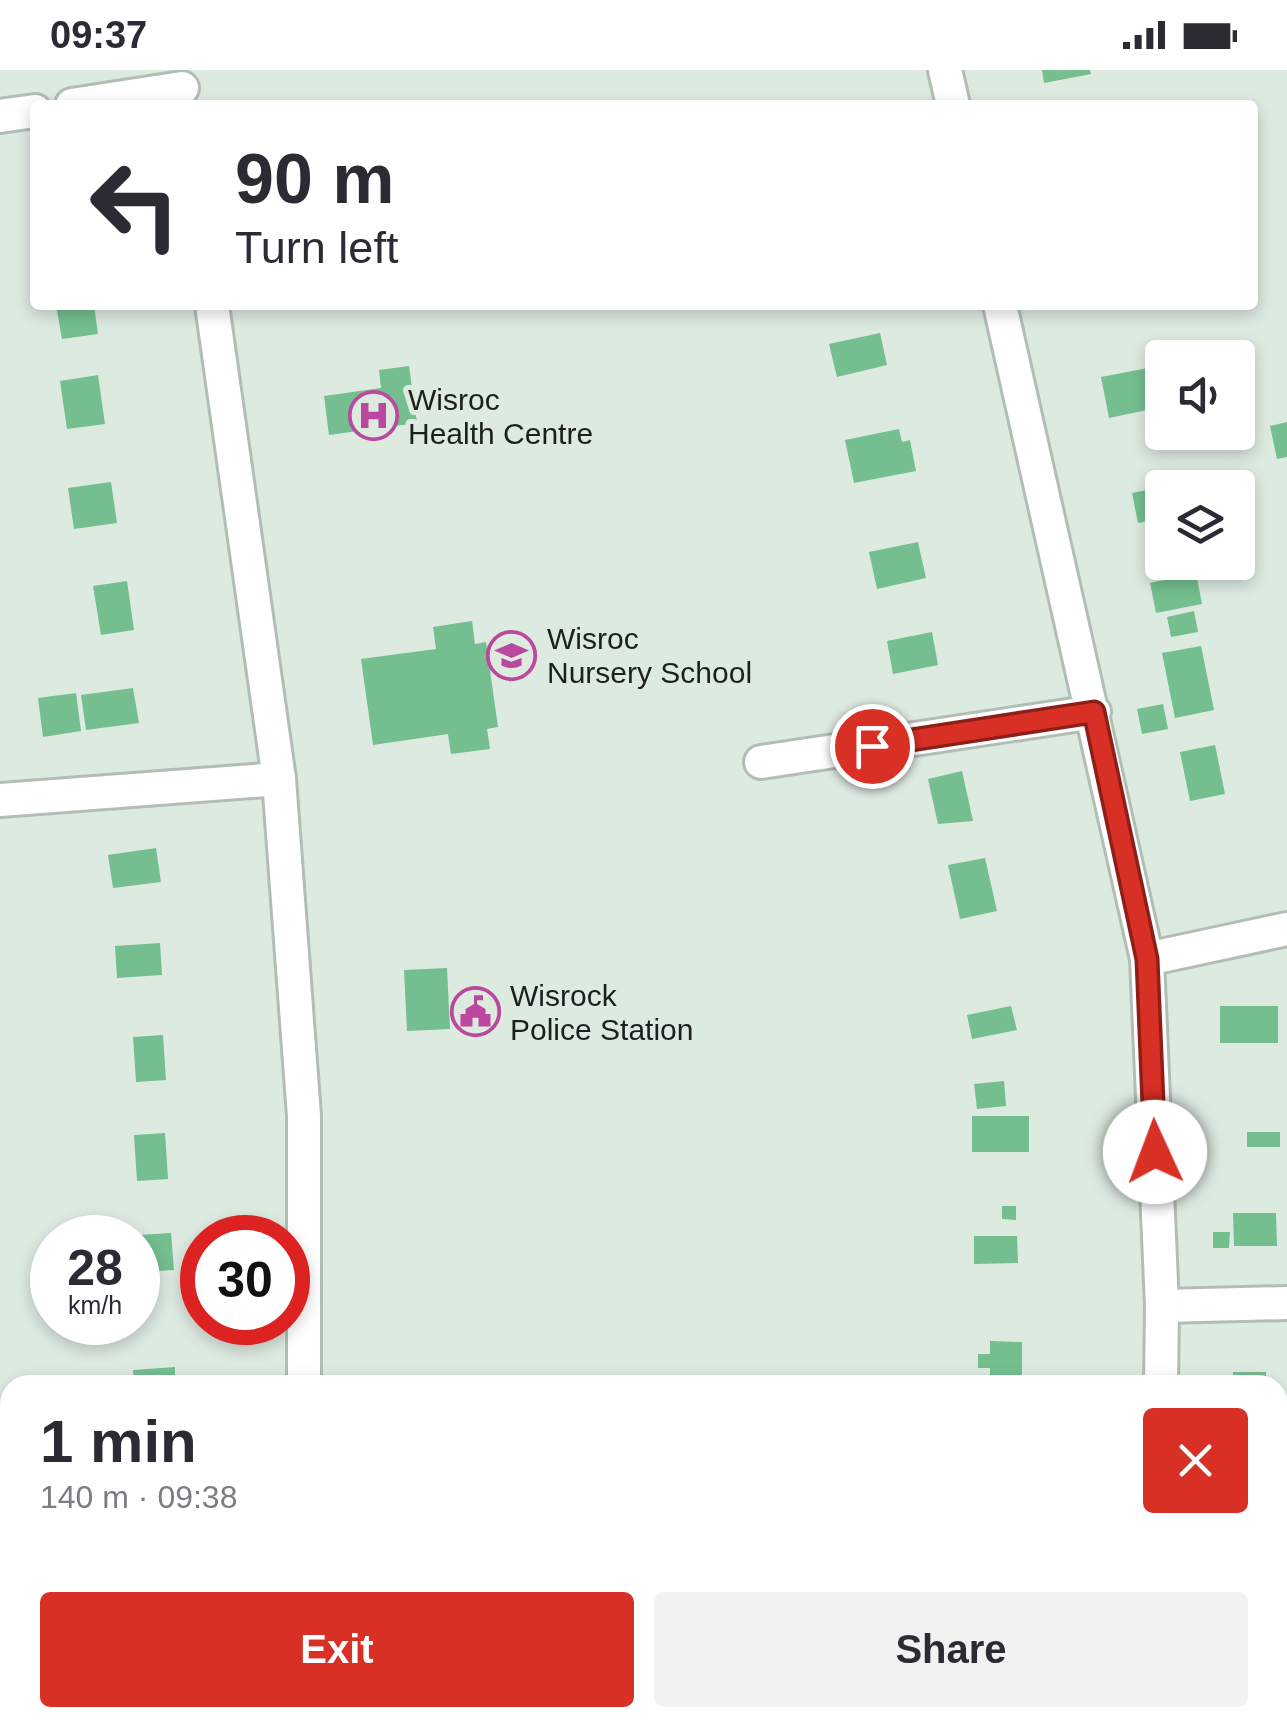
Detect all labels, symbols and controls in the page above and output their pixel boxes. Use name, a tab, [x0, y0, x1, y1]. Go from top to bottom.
text: 09:37	[50, 14, 147, 56]
icon: left	[70, 140, 200, 270]
text: 90 m	[235, 140, 395, 218]
text: Turn left	[235, 222, 398, 273]
map controls	[1145, 340, 1255, 580]
button: sound	[1145, 340, 1255, 450]
place label: Wisroc Health Centre	[408, 383, 593, 450]
hospital icon: Wisroc Health Centre	[347, 390, 399, 442]
button: layers	[1145, 470, 1255, 580]
place label: Wisroc Nursery School	[547, 622, 752, 689]
school or university icon: Wisroc Nursery School	[486, 629, 538, 681]
pin	[830, 704, 915, 789]
icon: arrive	[845, 719, 900, 774]
place label: Wisrock Police Station	[510, 979, 693, 1046]
public building icon: Wisrock Police Station	[449, 986, 501, 1038]
position arrow	[1103, 1100, 1207, 1204]
speed limit sign: 30	[180, 1215, 310, 1345]
text: 28	[67, 1240, 123, 1296]
text: km/h	[68, 1291, 122, 1319]
text: 1 min	[40, 1408, 197, 1475]
button: close	[1143, 1408, 1248, 1513]
text: 140 m · 09:38	[40, 1479, 237, 1515]
button: Exit	[40, 1592, 634, 1707]
button: Share	[654, 1592, 1248, 1707]

